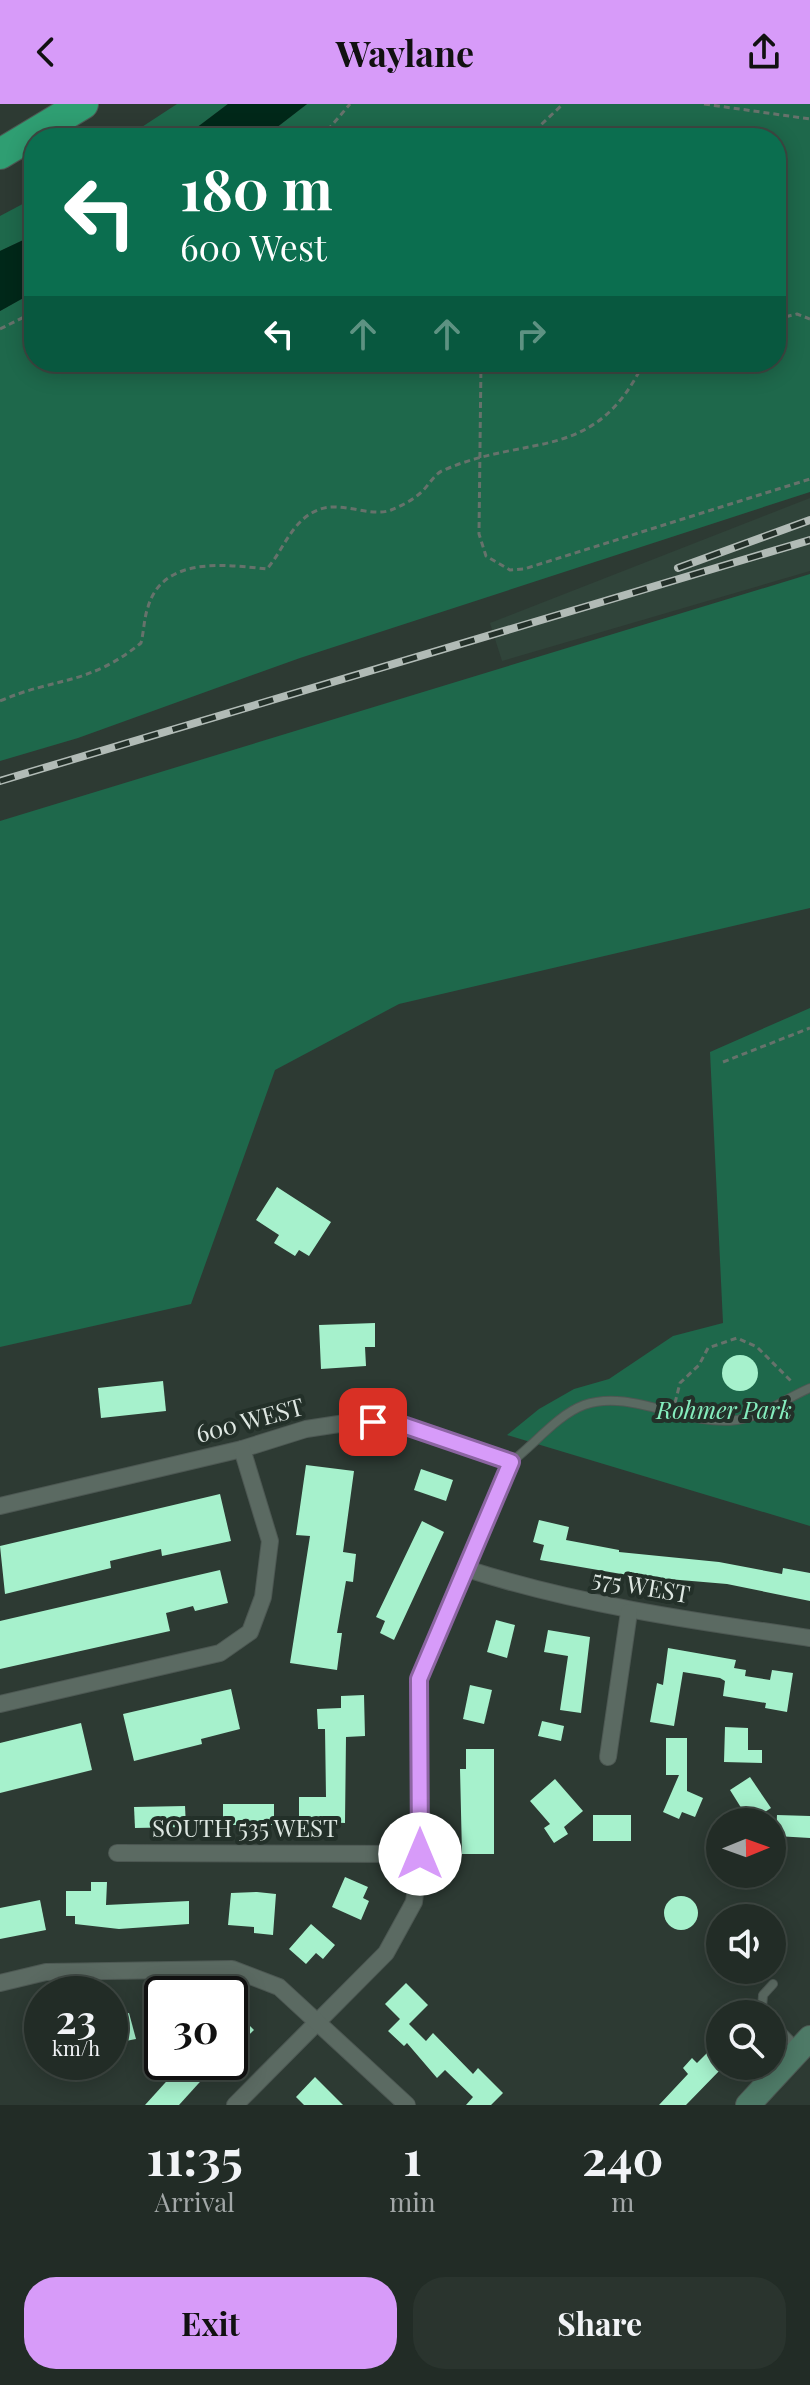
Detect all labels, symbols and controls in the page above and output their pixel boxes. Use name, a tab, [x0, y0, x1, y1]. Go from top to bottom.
text: Waylane	[336, 28, 474, 76]
icon: back	[24, 30, 68, 74]
icon: share	[742, 30, 786, 74]
text: 180 m	[180, 150, 333, 225]
icon: left	[48, 160, 152, 264]
text: 600 West	[180, 222, 327, 270]
icon: left	[257, 312, 301, 356]
icon: ahead	[341, 312, 385, 356]
icon: ahead	[425, 312, 469, 356]
icon: right	[509, 312, 553, 356]
pin	[339, 1388, 407, 1456]
street label: 600 WEST	[192, 1389, 307, 1449]
park label: Rohmer Park	[655, 1393, 792, 1425]
icon: arrive	[351, 1400, 395, 1444]
street label: 575 WEST	[590, 1561, 693, 1609]
north arrow	[706, 1808, 786, 1888]
map controls	[706, 1808, 786, 2080]
street label: SOUTH 535 WEST	[152, 1811, 338, 1843]
position arrow	[378, 1812, 462, 1896]
button: sound	[706, 1904, 786, 1984]
speed limit sign: 30	[144, 1976, 248, 2080]
text: 23	[56, 1991, 96, 2044]
button: search	[706, 2000, 786, 2080]
text: km/h	[52, 2034, 100, 2061]
text: 11:35	[147, 2124, 243, 2188]
text: 1	[403, 2124, 422, 2188]
text: 240	[582, 2124, 663, 2188]
text: Arrival	[155, 2184, 235, 2219]
text: min	[389, 2184, 435, 2219]
text: m	[611, 2184, 634, 2219]
button: Exit	[24, 2277, 397, 2369]
button: Share	[413, 2277, 786, 2369]

